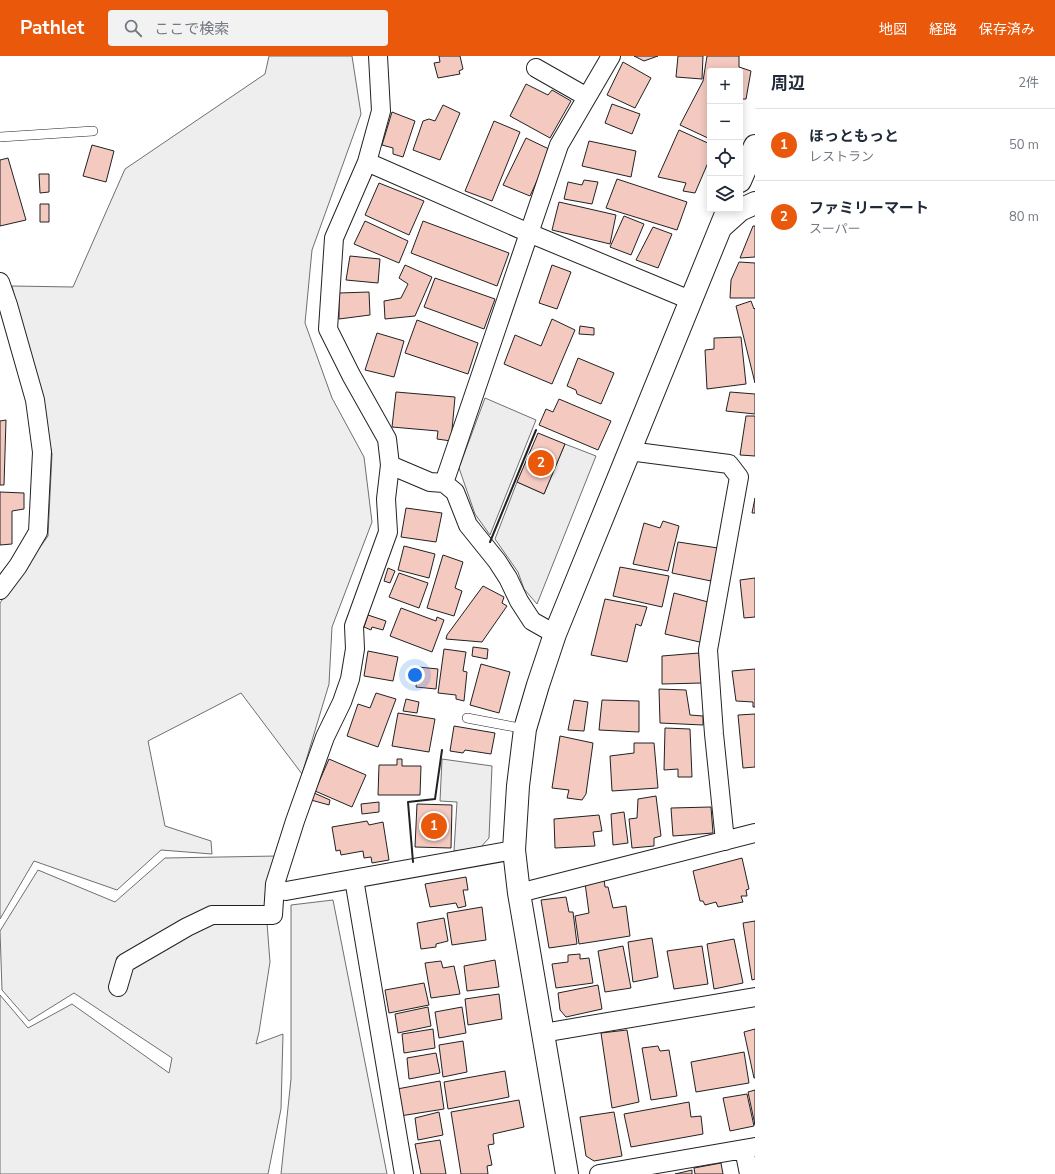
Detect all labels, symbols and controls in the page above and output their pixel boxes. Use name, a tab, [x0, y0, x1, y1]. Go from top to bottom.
search box	[108, 10, 388, 46]
text: Pathlet	[20, 15, 84, 41]
icon: search	[122, 17, 144, 39]
text: ここで検索	[154, 19, 229, 39]
text: 地図	[879, 20, 907, 39]
text: 経路	[929, 20, 957, 39]
text: 保存済み	[979, 20, 1035, 39]
map controls	[707, 68, 743, 212]
button: +	[707, 68, 743, 104]
text: 周辺	[771, 72, 805, 95]
text: 2件	[1018, 74, 1039, 92]
button: −	[707, 104, 743, 140]
text: ほっともっと	[809, 126, 899, 146]
text: 1	[780, 136, 788, 154]
text: 50 m	[1009, 136, 1039, 154]
button: locate	[707, 140, 743, 176]
text: レストラン	[809, 148, 874, 166]
button: layers	[707, 176, 743, 212]
text: ファミリーマート	[809, 198, 929, 218]
text: 2	[780, 208, 788, 226]
text: 80 m	[1009, 208, 1039, 226]
text: スーパー	[809, 220, 861, 238]
pin: 2	[528, 448, 554, 478]
your location	[405, 665, 425, 685]
pin: 1	[421, 811, 447, 841]

